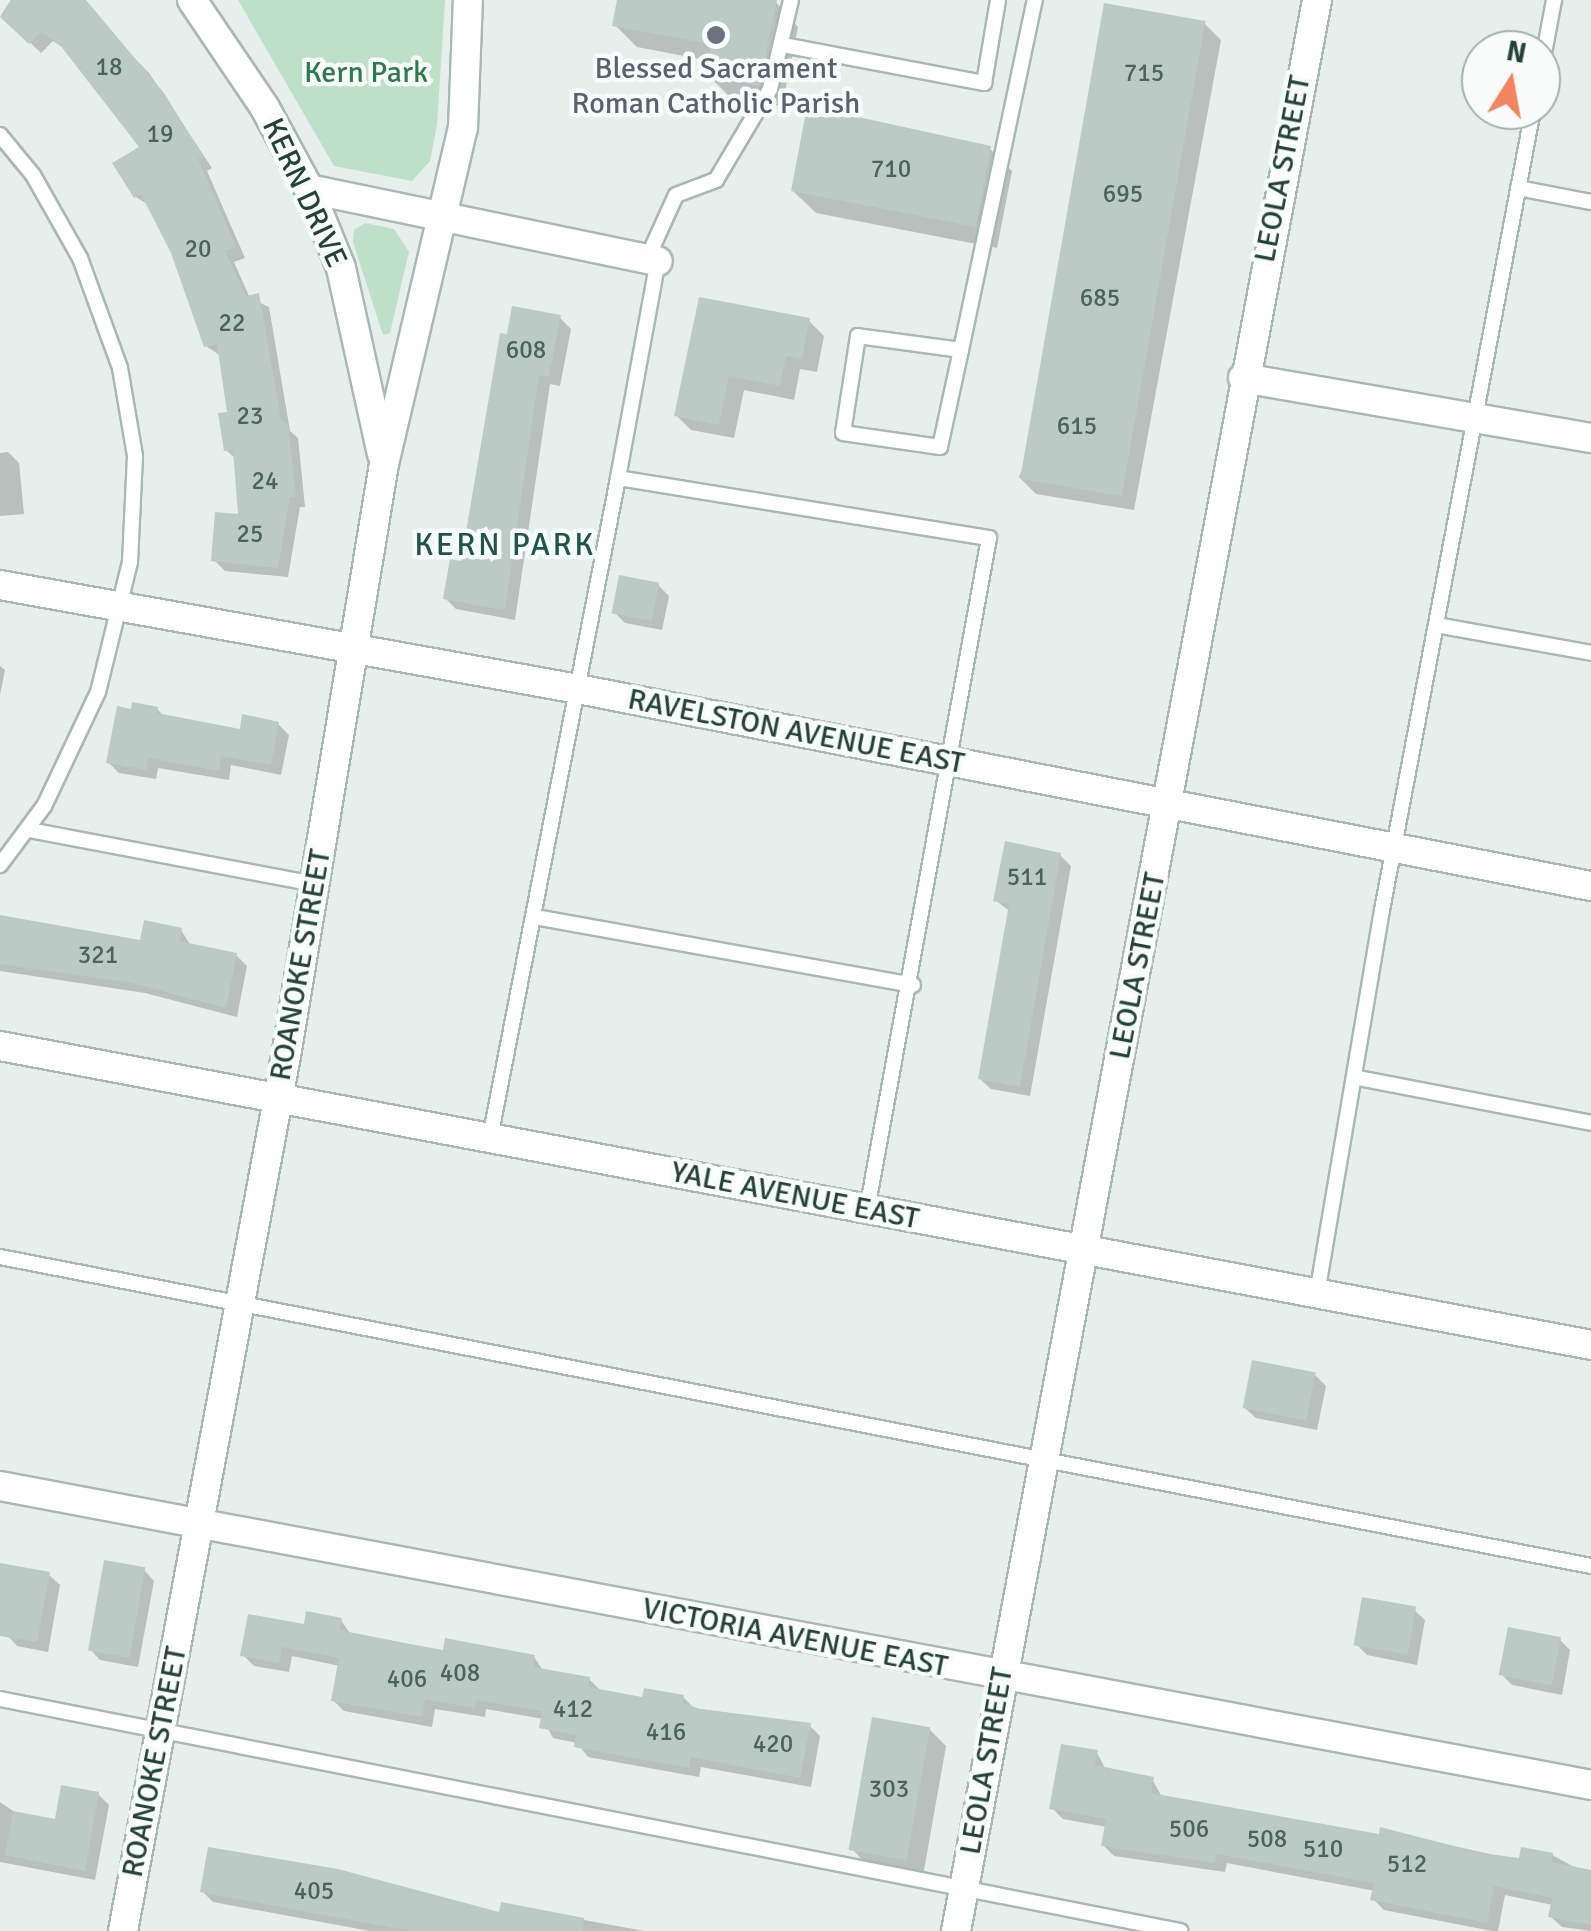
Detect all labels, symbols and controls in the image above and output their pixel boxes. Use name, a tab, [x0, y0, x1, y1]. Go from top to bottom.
marker: Blessed Sacrament Roman Catholic Parish	[705, 24, 727, 46]
north arrow	[1461, 30, 1561, 130]
text: N	[1504, 34, 1529, 71]
place label: Blessed Sacrament Roman Catholic Parish	[572, 51, 860, 122]
house number: 18	[96, 52, 122, 82]
park label: Kern Park	[304, 55, 428, 91]
house number: 715	[1124, 58, 1164, 88]
street label: LEOLA STREET	[1247, 73, 1319, 265]
street label: KERN DRIVE	[254, 113, 354, 273]
house number: 19	[147, 119, 173, 149]
house number: 710	[871, 154, 911, 184]
house number: 695	[1103, 179, 1143, 209]
house number: 20	[185, 234, 211, 264]
house number: 685	[1080, 283, 1120, 313]
house number: 22	[219, 308, 245, 338]
house number: 608	[506, 335, 546, 365]
house number: 23	[237, 401, 263, 431]
house number: 615	[1057, 411, 1097, 441]
house number: 24	[252, 466, 278, 496]
house number: 25	[237, 519, 263, 549]
district label: KERN PARK	[414, 526, 596, 564]
street label: RAVELSTON AVENUE EAST	[625, 682, 967, 782]
street label: ROANOKE STREET	[263, 847, 339, 1083]
house number: 511	[1007, 862, 1047, 892]
street label: LEOLA STREET	[1102, 870, 1174, 1062]
house number: 321	[78, 940, 118, 970]
street label: YALE AVENUE EAST	[668, 1154, 922, 1238]
street label: VICTORIA AVENUE EAST	[639, 1591, 951, 1685]
street label: ROANOKE STREET	[115, 1644, 195, 1880]
house number: 408	[440, 1658, 480, 1688]
house number: 406	[387, 1664, 427, 1694]
street label: LEOLA STREET	[953, 1665, 1021, 1857]
house number: 412	[553, 1694, 593, 1724]
house number: 416	[646, 1717, 686, 1747]
house number: 420	[753, 1729, 793, 1759]
house number: 303	[869, 1774, 909, 1804]
house number: 506	[1169, 1814, 1209, 1844]
house number: 508	[1247, 1824, 1287, 1854]
house number: 510	[1303, 1834, 1343, 1864]
house number: 512	[1387, 1849, 1427, 1879]
house number: 405	[294, 1876, 334, 1906]

